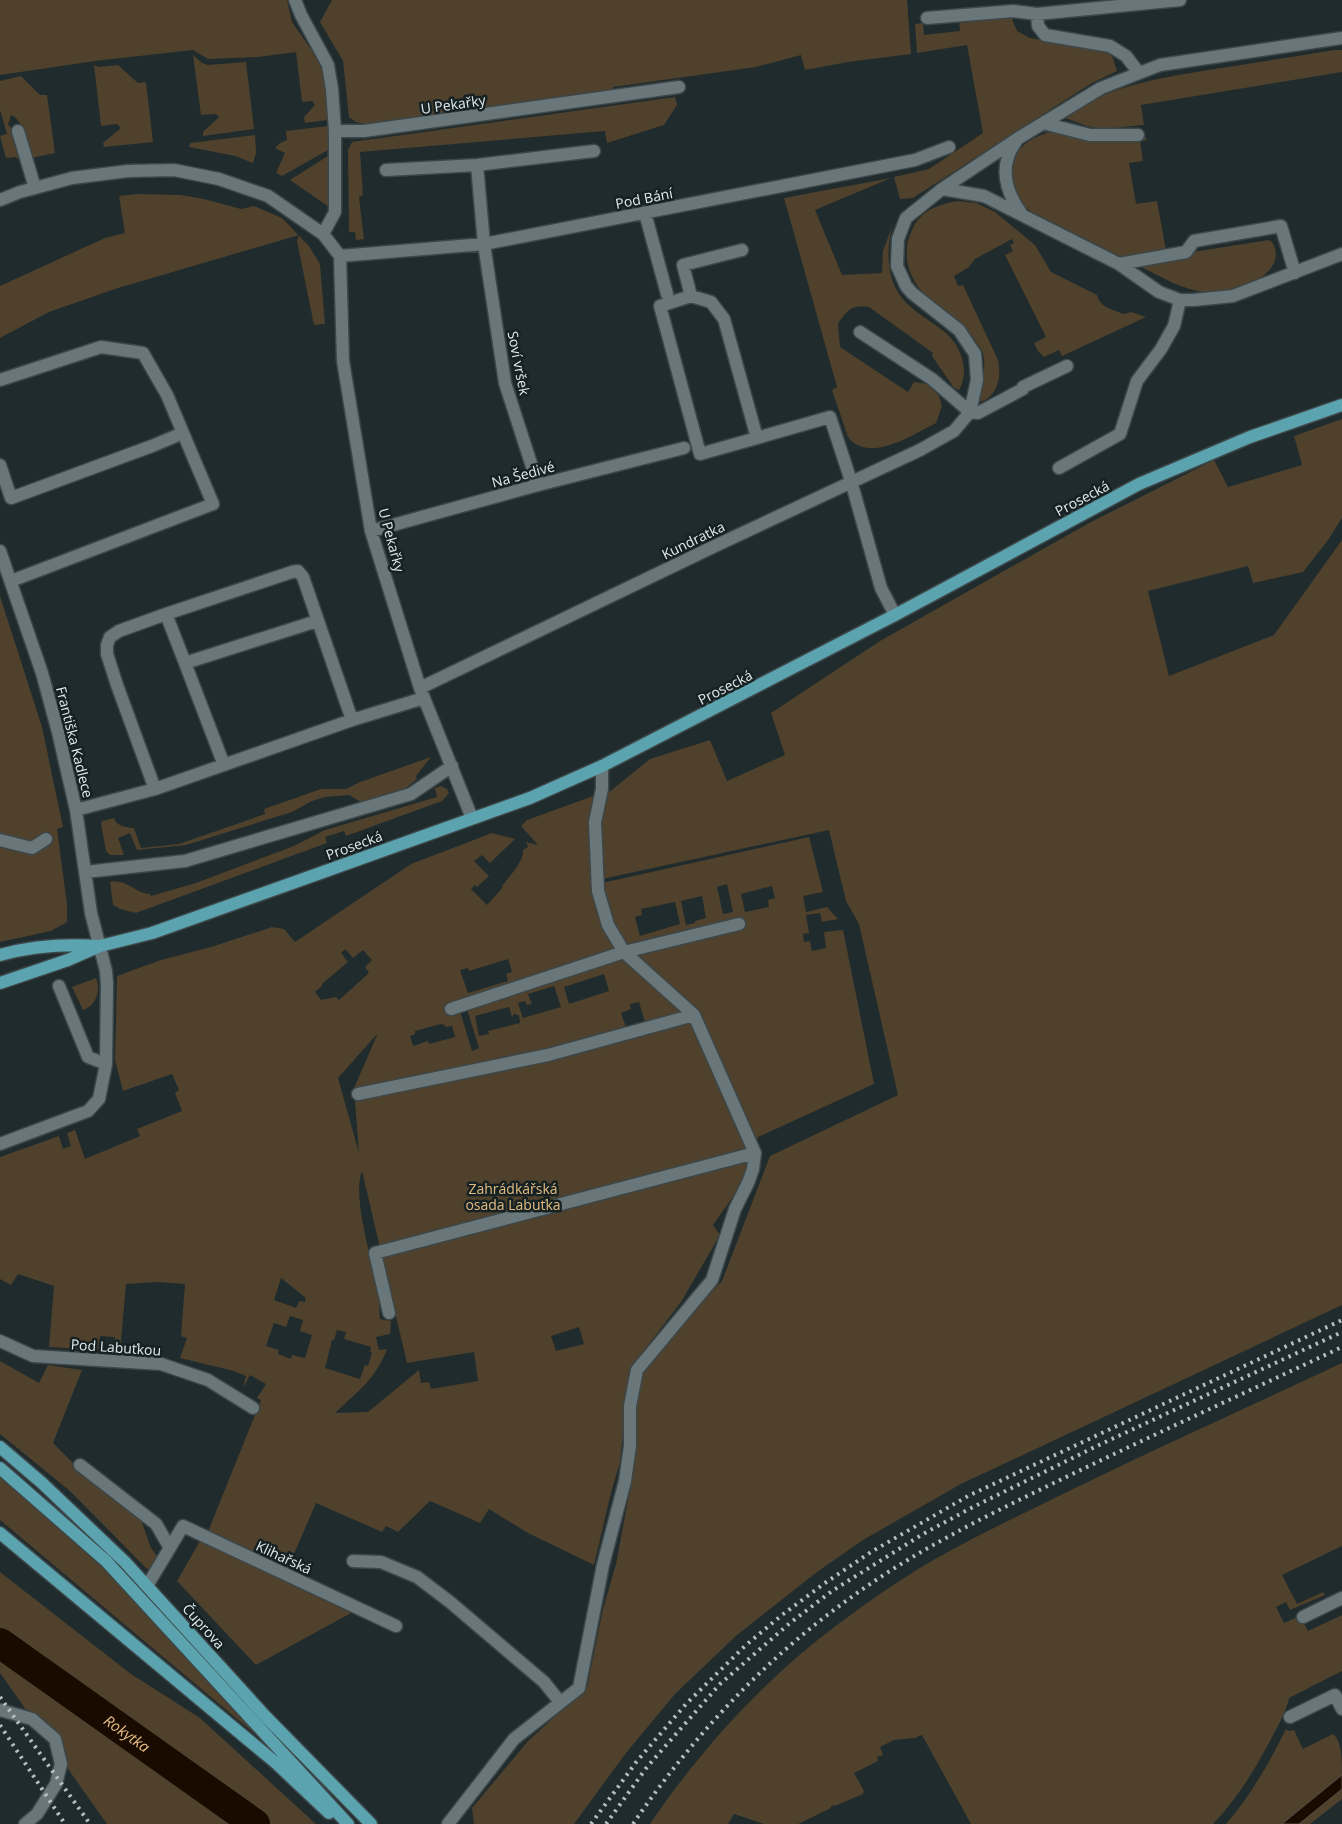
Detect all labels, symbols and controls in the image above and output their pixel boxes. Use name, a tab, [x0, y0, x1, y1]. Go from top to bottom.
street label: U Pekařky	[419, 90, 488, 118]
street label: Pod Bání	[614, 183, 675, 213]
street label: Soví vršek	[503, 329, 535, 397]
street label: Na Šedivé	[489, 456, 557, 492]
street label: Prosecká	[1052, 476, 1112, 520]
street label: U Pekařky	[374, 506, 410, 575]
street label: Kundratka	[658, 517, 728, 563]
street label: Prosecká	[694, 665, 756, 709]
street label: Františka Kadlece	[52, 684, 98, 800]
street label: Prosecká	[323, 826, 385, 864]
park label: Zahrádkářská osada Labuťka	[465, 1179, 561, 1214]
street label: Pod Labuťkou	[70, 1334, 162, 1360]
street label: Klihařská	[253, 1536, 315, 1578]
street label: Čuprova	[179, 1599, 229, 1653]
water label: Rokytka	[100, 1710, 155, 1757]

